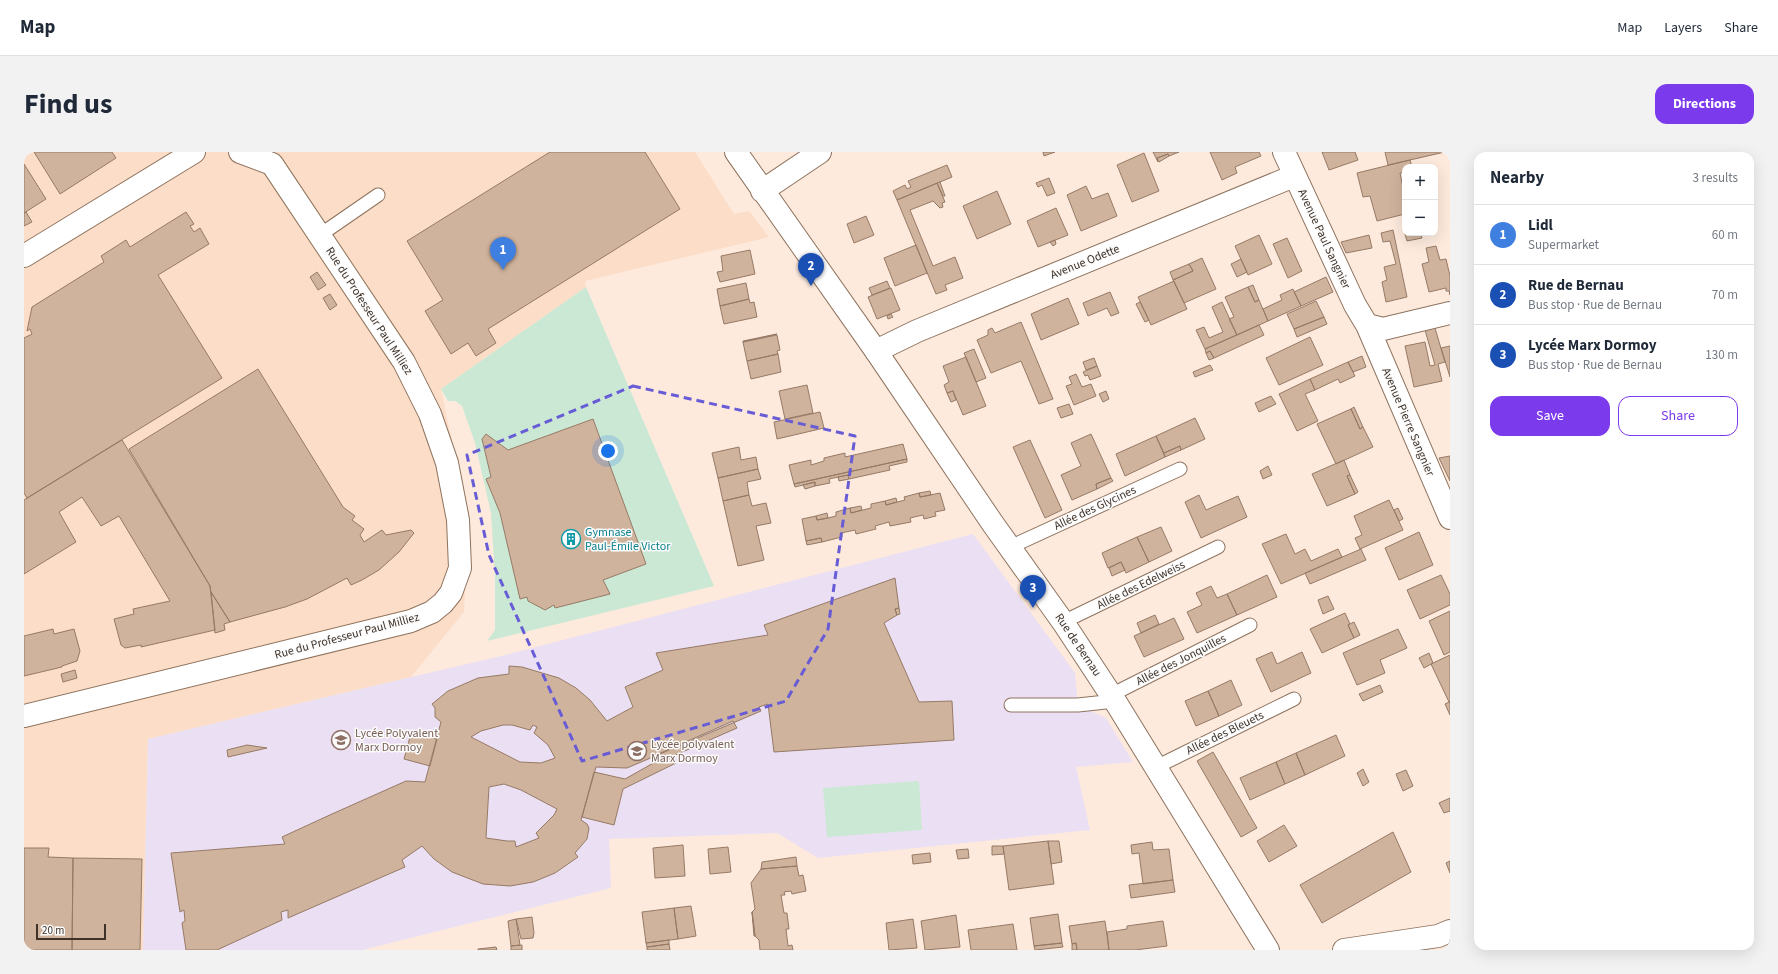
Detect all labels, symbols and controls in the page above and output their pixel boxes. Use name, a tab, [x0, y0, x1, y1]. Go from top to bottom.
text: Map	[20, 14, 55, 41]
text: Map	[1617, 18, 1642, 38]
text: Layers	[1664, 18, 1702, 38]
text: Share	[1724, 18, 1758, 38]
text: Find us	[24, 84, 112, 124]
button: Directions	[1655, 84, 1754, 124]
map controls	[1402, 164, 1438, 236]
button: +	[1402, 164, 1438, 200]
text: Nearby	[1490, 166, 1544, 190]
text: 3 results	[1693, 169, 1738, 187]
street label: Avenue Paul Sangnier	[1293, 186, 1355, 292]
button: −	[1402, 200, 1438, 236]
text: Lidl	[1528, 215, 1553, 236]
text: 1	[1500, 226, 1506, 244]
text: 60 m	[1712, 226, 1738, 244]
text: Supermarket	[1528, 236, 1599, 254]
pin: 1	[490, 237, 516, 270]
street label: Avenue Odette	[1048, 240, 1122, 284]
street label: Rue du Professeur Paul Milliez	[321, 244, 417, 378]
pin: 2	[798, 253, 824, 286]
text: Rue de Bernau	[1528, 275, 1624, 296]
text: 2	[1500, 286, 1506, 304]
text: 70 m	[1712, 286, 1738, 304]
text: Bus stop · Rue de Bernau	[1528, 296, 1662, 314]
text: Lycée Marx Dormoy	[1528, 335, 1657, 356]
text: 3	[1500, 346, 1506, 364]
text: 130 m	[1705, 346, 1738, 364]
text: Bus stop · Rue de Bernau	[1528, 356, 1662, 374]
street label: Avenue Pierre Sangnier	[1377, 365, 1439, 480]
button: Save	[1490, 396, 1610, 436]
button: Share	[1618, 396, 1738, 436]
your location	[598, 441, 618, 461]
street label: Allée des Glycines	[1051, 481, 1139, 535]
place label: Gymnase Paul-Émile Victor	[585, 524, 671, 555]
building icon: Gymnase Paul-Émile Victor	[560, 528, 582, 550]
street label: Allée des Edelweiss	[1094, 556, 1188, 614]
pin: 3	[1020, 575, 1046, 608]
street label: Rue du Professeur Paul Milliez	[273, 608, 421, 664]
street label: Rue de Bernau	[1051, 610, 1105, 680]
street label: Allée des Jonquilles	[1133, 630, 1229, 690]
street label: Allée des Bleuets	[1183, 707, 1267, 759]
place label: Lycée Polyvalent Marx Dormoy	[355, 725, 438, 756]
school or university icon: Lycée Polyvalent Marx Dormoy	[330, 729, 352, 751]
place label: Lycée polyvalent Marx Dormoy	[651, 736, 734, 767]
school or university icon: Lycée polyvalent Marx Dormoy	[626, 740, 648, 762]
scale bar	[36, 922, 106, 941]
text: 20 m	[42, 923, 64, 938]

